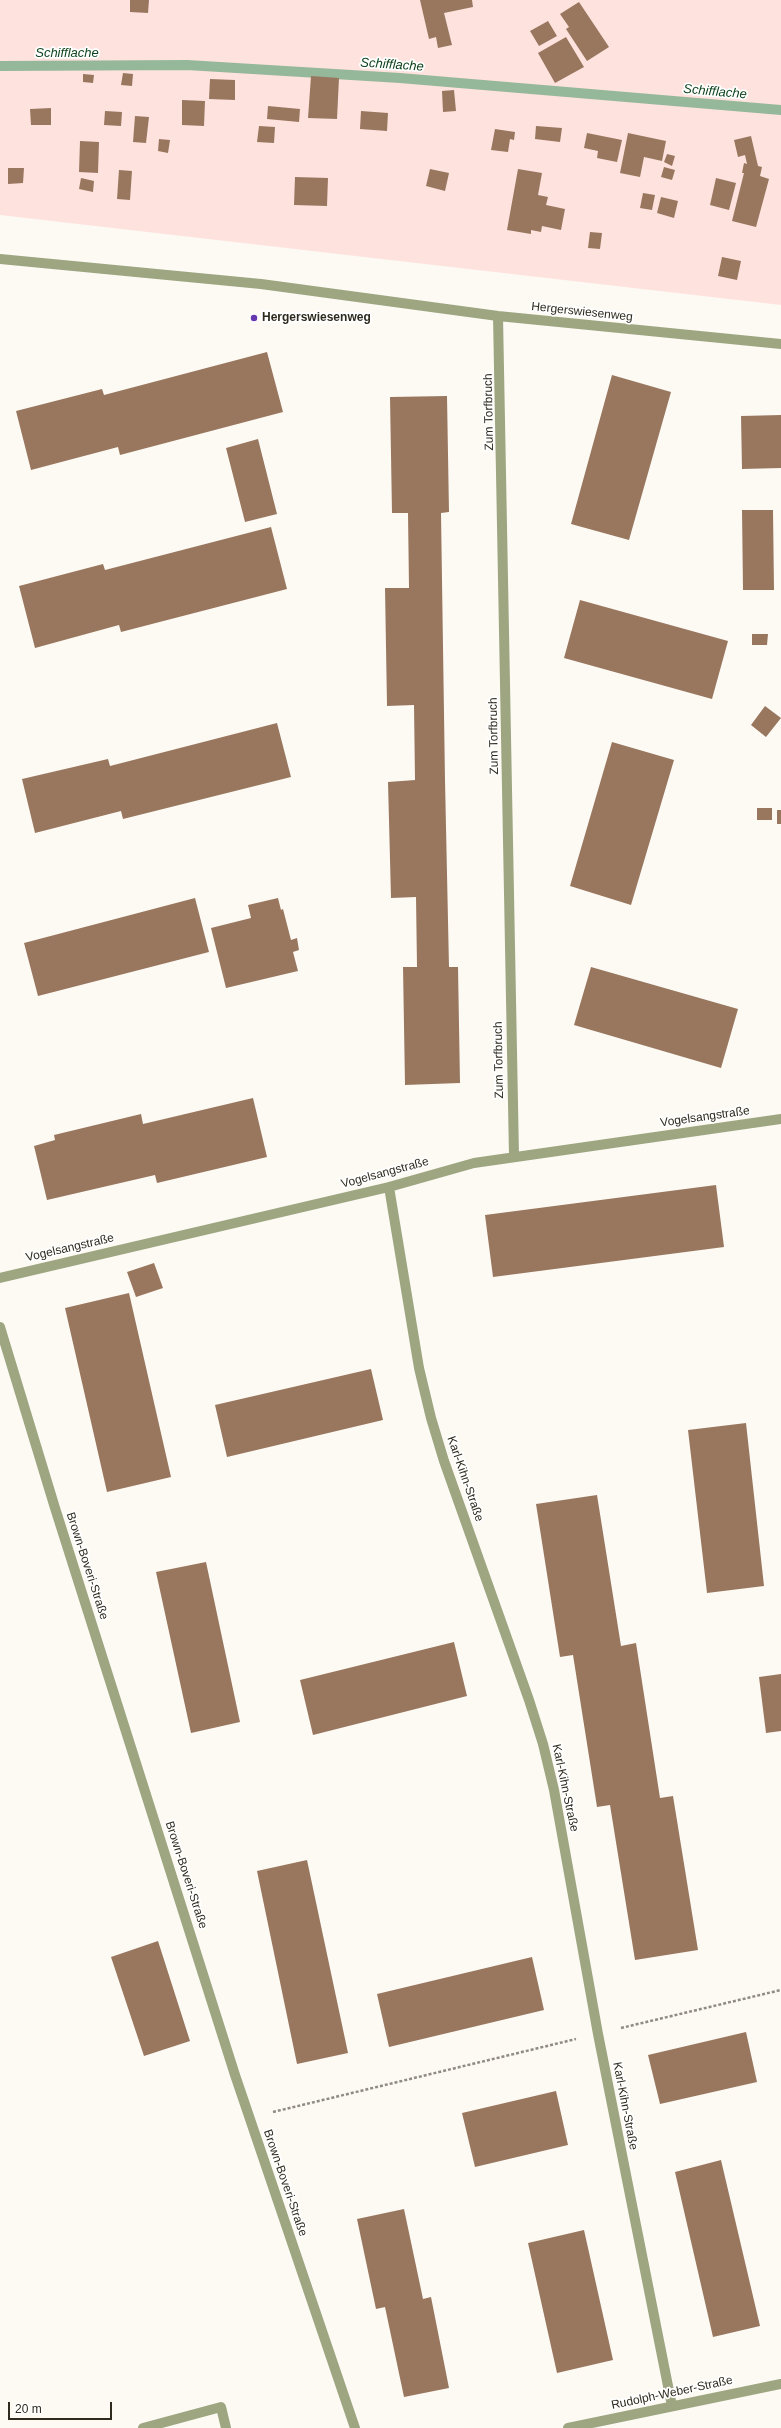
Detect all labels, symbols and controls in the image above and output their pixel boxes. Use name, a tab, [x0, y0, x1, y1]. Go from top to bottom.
water label: Schifflache	[35, 45, 99, 61]
water label: Schifflache	[360, 55, 424, 75]
water label: Schifflache	[683, 81, 747, 103]
street label: Hergerswiesenweg	[531, 300, 633, 324]
place label: Hergerswiesenweg	[262, 311, 371, 325]
marker: Hergerswiesenweg	[249, 313, 259, 323]
street label: Zum Torfbruch	[481, 373, 497, 451]
street label: Zum Torfbruch	[486, 697, 502, 775]
street label: Zum Torfbruch	[491, 1021, 507, 1099]
street label: Vogelsangstraße	[659, 1104, 751, 1130]
street label: Vogelsangstraße	[340, 1154, 430, 1192]
street label: Vogelsangstraße	[25, 1231, 115, 1265]
street label: Karl-Kihn-Straße	[444, 1434, 486, 1524]
street label: Brown-Boveri-Straße	[63, 1511, 111, 1621]
street label: Karl-Kihn-Straße	[549, 1743, 581, 1833]
street label: Brown-Boveri-Straße	[162, 1820, 210, 1930]
street label: Karl-Kihn-Straße	[609, 2061, 641, 2151]
street label: Brown-Boveri-Straße	[260, 2128, 310, 2238]
street label: Rudolph-Weber-Straße	[610, 2373, 734, 2413]
scale bar	[10, 2394, 114, 2420]
text: 20 m	[15, 2402, 42, 2416]

